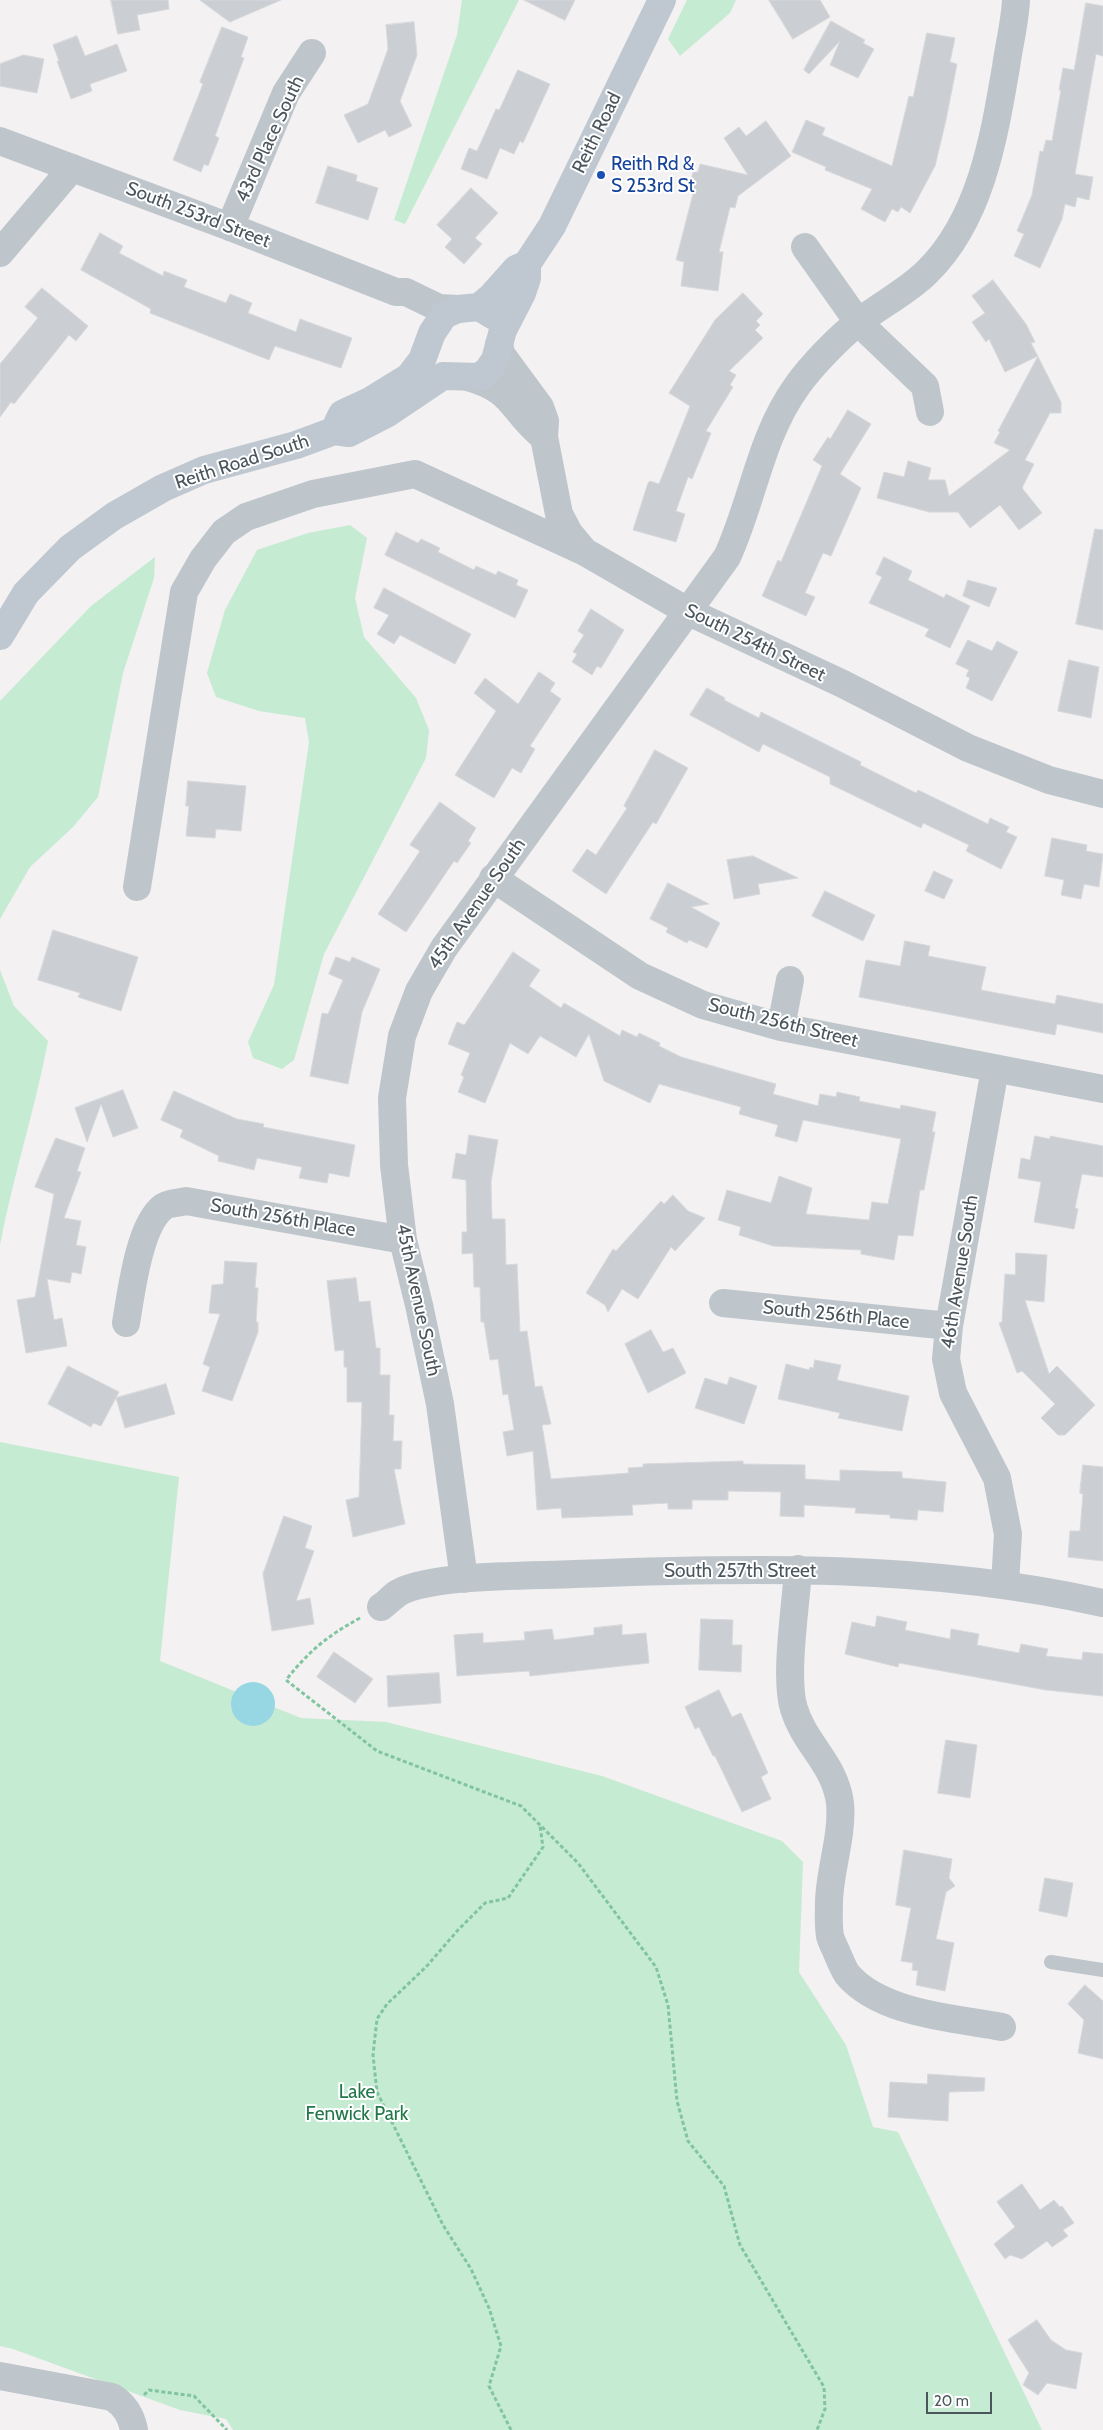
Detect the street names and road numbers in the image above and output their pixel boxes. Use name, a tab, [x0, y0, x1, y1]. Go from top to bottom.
street label: 43rd Place South	[231, 72, 309, 206]
street label: Reith Road	[568, 89, 626, 177]
street label: South 253rd Street	[123, 177, 273, 253]
street label: Reith Road South	[172, 430, 312, 494]
street label: South 254th Street	[681, 599, 829, 687]
street label: 45th Avenue South	[423, 834, 531, 974]
street label: South 256th Street	[706, 993, 860, 1053]
street label: 46th Avenue South	[937, 1193, 983, 1351]
street label: South 256th Place	[209, 1194, 357, 1242]
street label: 45th Avenue South	[391, 1222, 445, 1378]
street label: South 256th Place	[762, 1296, 910, 1334]
street label: South 257th Street	[664, 1560, 816, 1582]

